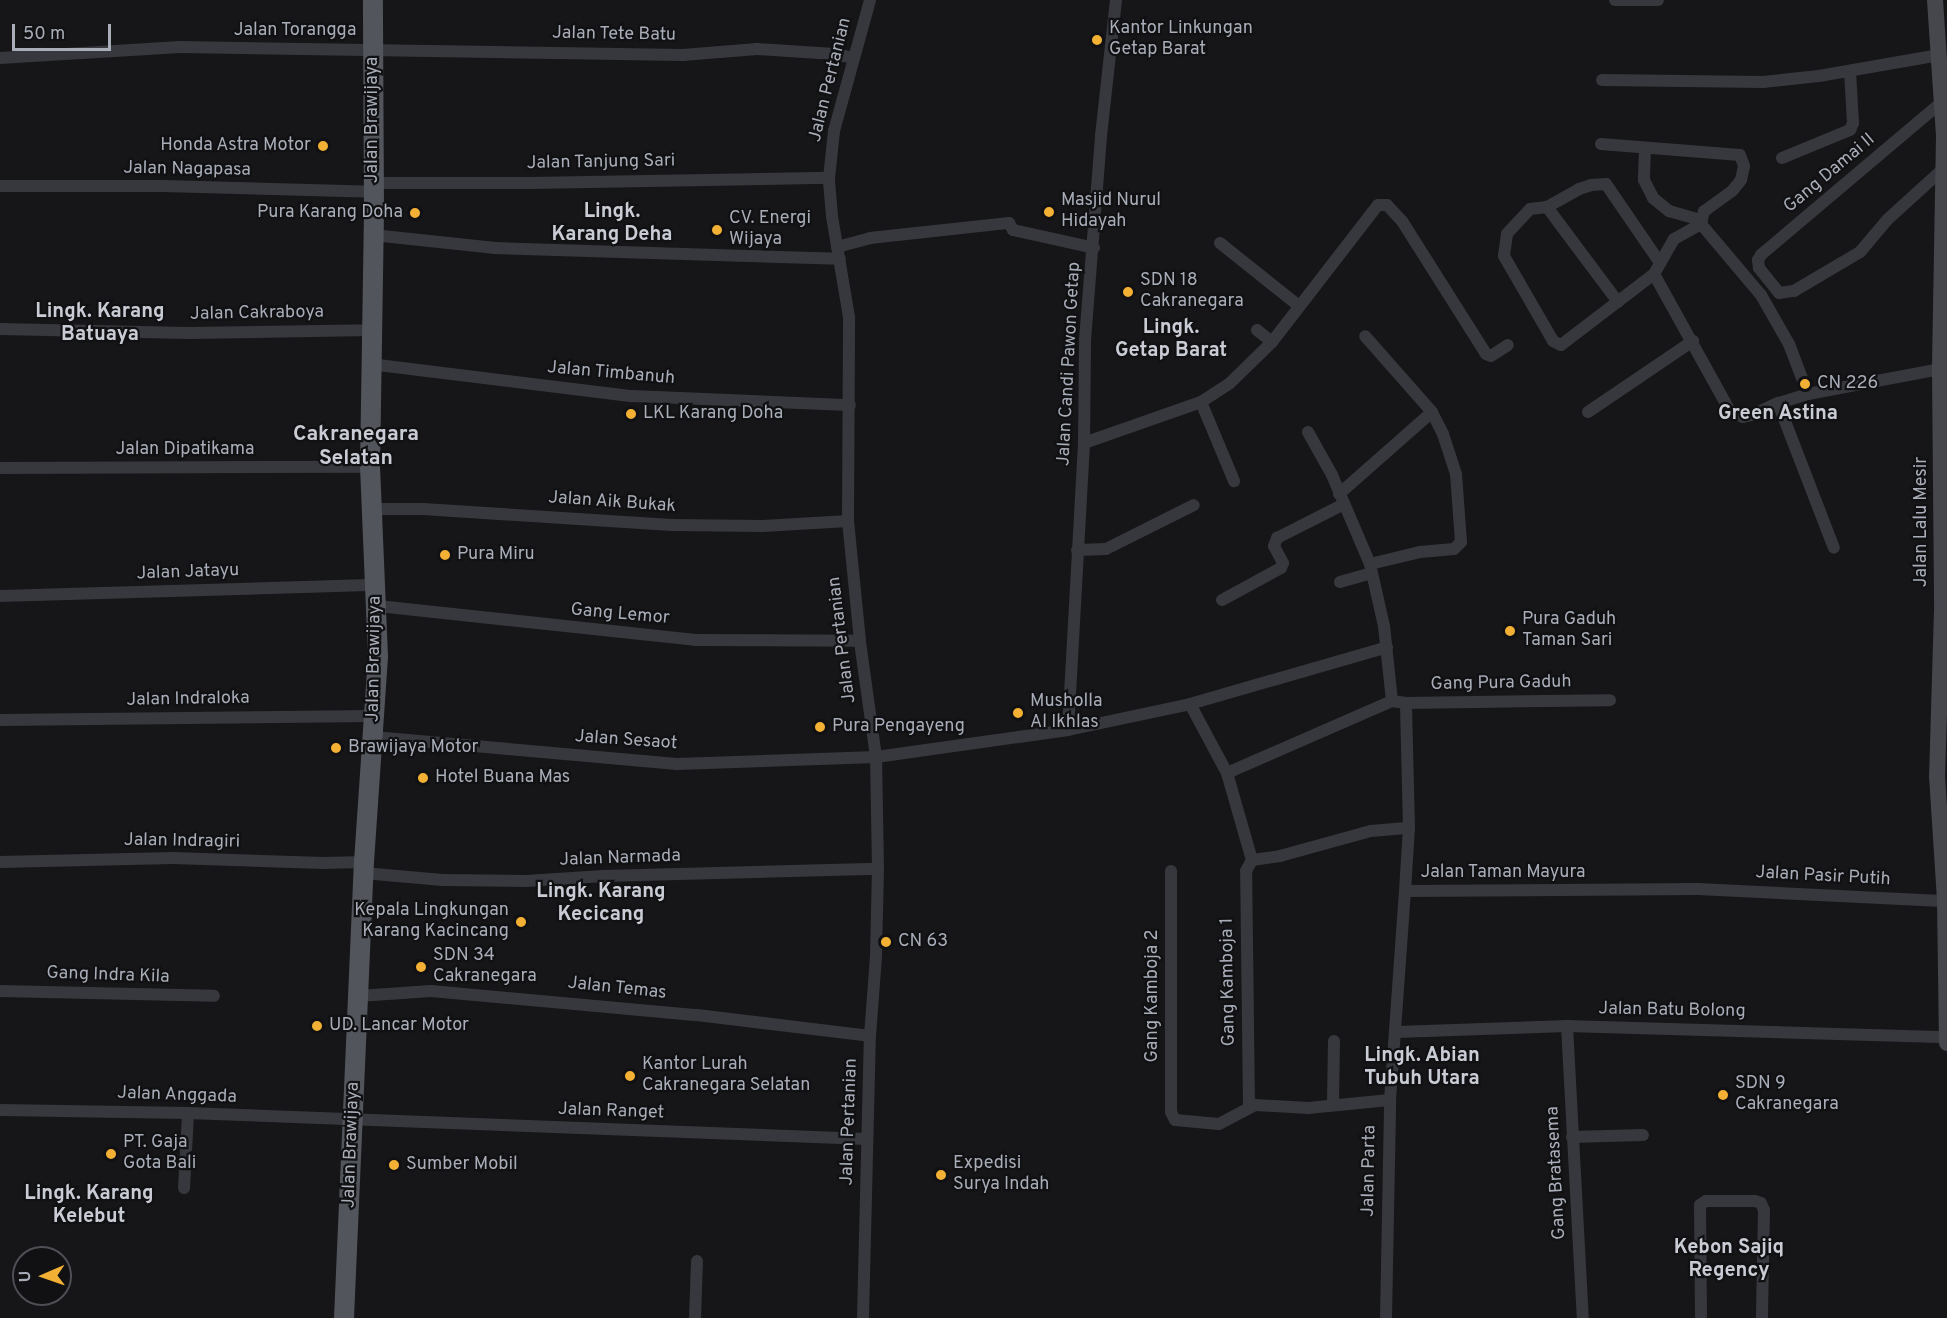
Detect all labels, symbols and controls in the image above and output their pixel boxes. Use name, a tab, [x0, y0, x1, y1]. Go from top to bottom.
scale bar	[15, 12, 114, 50]
street label: Jalan Pertanian	[805, 16, 857, 144]
place label: Kantor Linkungan Getap Barat	[1109, 19, 1253, 62]
street label: Jalan Torangga	[233, 20, 357, 42]
text: 50 m	[23, 23, 65, 46]
street label: Jalan Tete Batu	[551, 23, 677, 47]
marker: Kantor Linkungan Getap Barat	[1090, 33, 1104, 47]
street label: Jalan Brawijaya	[362, 57, 384, 183]
street label: Gang Damai II	[1780, 130, 1880, 218]
place label: Honda Astra Motor	[159, 135, 311, 157]
marker: Honda Astra Motor	[316, 139, 330, 153]
street label: Jalan Tanjung Sari	[526, 151, 676, 175]
street label: Jalan Nagapasa	[123, 158, 251, 182]
place label: Masjid Nurul Hidayah	[1061, 191, 1161, 234]
district label: Lingk. Karang Deha	[552, 201, 672, 248]
place label: Pura Karang Doha	[257, 202, 403, 224]
marker: Masjid Nurul Hidayah	[1042, 205, 1056, 219]
marker: Pura Karang Doha	[408, 206, 422, 220]
place label: CV. Energi Wijaya	[729, 209, 811, 252]
marker: CV. Energi Wijaya	[710, 223, 724, 237]
street label: Jalan Candi Pawon Getap	[1054, 261, 1086, 467]
place label: SDN 18 Cakranegara	[1140, 271, 1244, 314]
marker: SDN 18 Cakranegara	[1121, 285, 1135, 299]
district label: Lingk. Karang Batuaya	[35, 300, 165, 347]
street label: Jalan Cakraboya	[190, 302, 324, 326]
district label: Lingk. Getap Barat	[1115, 317, 1227, 364]
street label: Jalan Timbanuh	[546, 358, 676, 390]
place label: CN 226	[1817, 373, 1878, 395]
marker: CN 226	[1798, 377, 1812, 391]
district label: Green Astina	[1718, 402, 1838, 426]
place label: LKL Karang Doha	[643, 403, 783, 425]
marker: LKL Karang Doha	[624, 407, 638, 421]
district label: Cakranegara Selatan	[293, 422, 419, 472]
street label: Jalan Dipatikama	[115, 439, 255, 461]
street label: Jalan Lalu Mesir	[1911, 457, 1933, 587]
street label: Jalan Aik Bukak	[547, 488, 677, 518]
place label: Pura Miru	[457, 544, 535, 566]
marker: Pura Miru	[438, 548, 452, 562]
street label: Jalan Jatayu	[136, 560, 240, 586]
street label: Jalan Pertanian	[825, 575, 861, 705]
street label: Jalan Brawijaya	[363, 596, 387, 722]
street label: Gang Lemor	[570, 600, 670, 630]
place label: Pura Gaduh Taman Sari	[1522, 610, 1616, 652]
marker: Pura Gaduh Taman Sari	[1503, 624, 1517, 638]
street label: Gang Pura Gaduh	[1430, 672, 1572, 696]
street label: Jalan Indraloka	[126, 688, 250, 712]
place label: Musholla Al Ikhlas	[1030, 692, 1102, 734]
marker: Musholla Al Ikhlas	[1011, 706, 1025, 720]
place label: Pura Pengayeng	[832, 716, 965, 738]
marker: Pura Pengayeng	[813, 720, 827, 734]
street label: Jalan Sesaot	[574, 727, 678, 755]
place label: Brawijaya Motor	[348, 737, 479, 759]
marker: Brawijaya Motor	[329, 741, 343, 755]
place label: Hotel Buana Mas	[435, 767, 570, 789]
marker: Hotel Buana Mas	[416, 771, 430, 785]
street label: Jalan Indragiri	[124, 830, 240, 854]
street label: Jalan Narmada	[559, 846, 681, 872]
street label: Jalan Taman Mayura	[1420, 862, 1586, 884]
street label: Jalan Pasir Putih	[1755, 863, 1891, 891]
district label: Lingk. Karang Kecicang	[536, 880, 666, 927]
place label: Kepala Lingkungan Karang Kacincang	[354, 901, 509, 944]
marker: Kepala Lingkungan Karang Kacincang	[514, 915, 528, 929]
street label: Gang Kamboja 1	[1217, 917, 1241, 1047]
street label: Gang Kamboja 2	[1142, 929, 1164, 1063]
place label: CN 63	[898, 931, 948, 953]
marker: CN 63	[879, 935, 893, 949]
place label: SDN 34 Cakranegara	[433, 946, 537, 988]
marker: SDN 34 Cakranegara	[414, 960, 428, 974]
street label: Gang Indra Kila	[46, 963, 170, 989]
street label: Jalan Temas	[566, 973, 668, 1005]
street label: Jalan Batu Bolong	[1598, 999, 1746, 1023]
place label: UD. Lancar Motor	[329, 1015, 469, 1037]
marker: UD. Lancar Motor	[310, 1019, 324, 1033]
district label: Lingk. Abian Tubuh Utara	[1364, 1044, 1480, 1091]
place label: Kantor Lurah Cakranegara Selatan	[642, 1055, 810, 1098]
street label: Jalan Pertanian	[837, 1058, 863, 1186]
marker: Kantor Lurah Cakranegara Selatan	[623, 1069, 637, 1083]
place label: SDN 9 Cakranegara	[1735, 1074, 1839, 1116]
street label: Jalan Brawijaya	[339, 1081, 365, 1209]
street label: Jalan Anggada	[116, 1083, 238, 1109]
marker: SDN 9 Cakranegara	[1716, 1088, 1730, 1102]
street label: Jalan Ranget	[557, 1099, 665, 1125]
street label: Gang Bratasema	[1543, 1106, 1571, 1240]
street label: Jalan Parta	[1358, 1125, 1382, 1217]
place label: PT. Gaja Gota Bali	[123, 1133, 196, 1176]
marker: PT. Gaja Gota Bali	[104, 1147, 118, 1161]
place label: Sumber Mobil	[406, 1154, 518, 1176]
place label: Expedisi Surya Indah	[953, 1154, 1049, 1196]
marker: Sumber Mobil	[387, 1158, 401, 1172]
marker: Expedisi Surya Indah	[934, 1168, 948, 1182]
district label: Lingk. Karang Kelebut	[24, 1182, 154, 1229]
district label: Kebon Sajiq Regency	[1674, 1237, 1784, 1284]
north arrow	[12, 1246, 72, 1306]
text: U	[16, 1271, 36, 1283]

